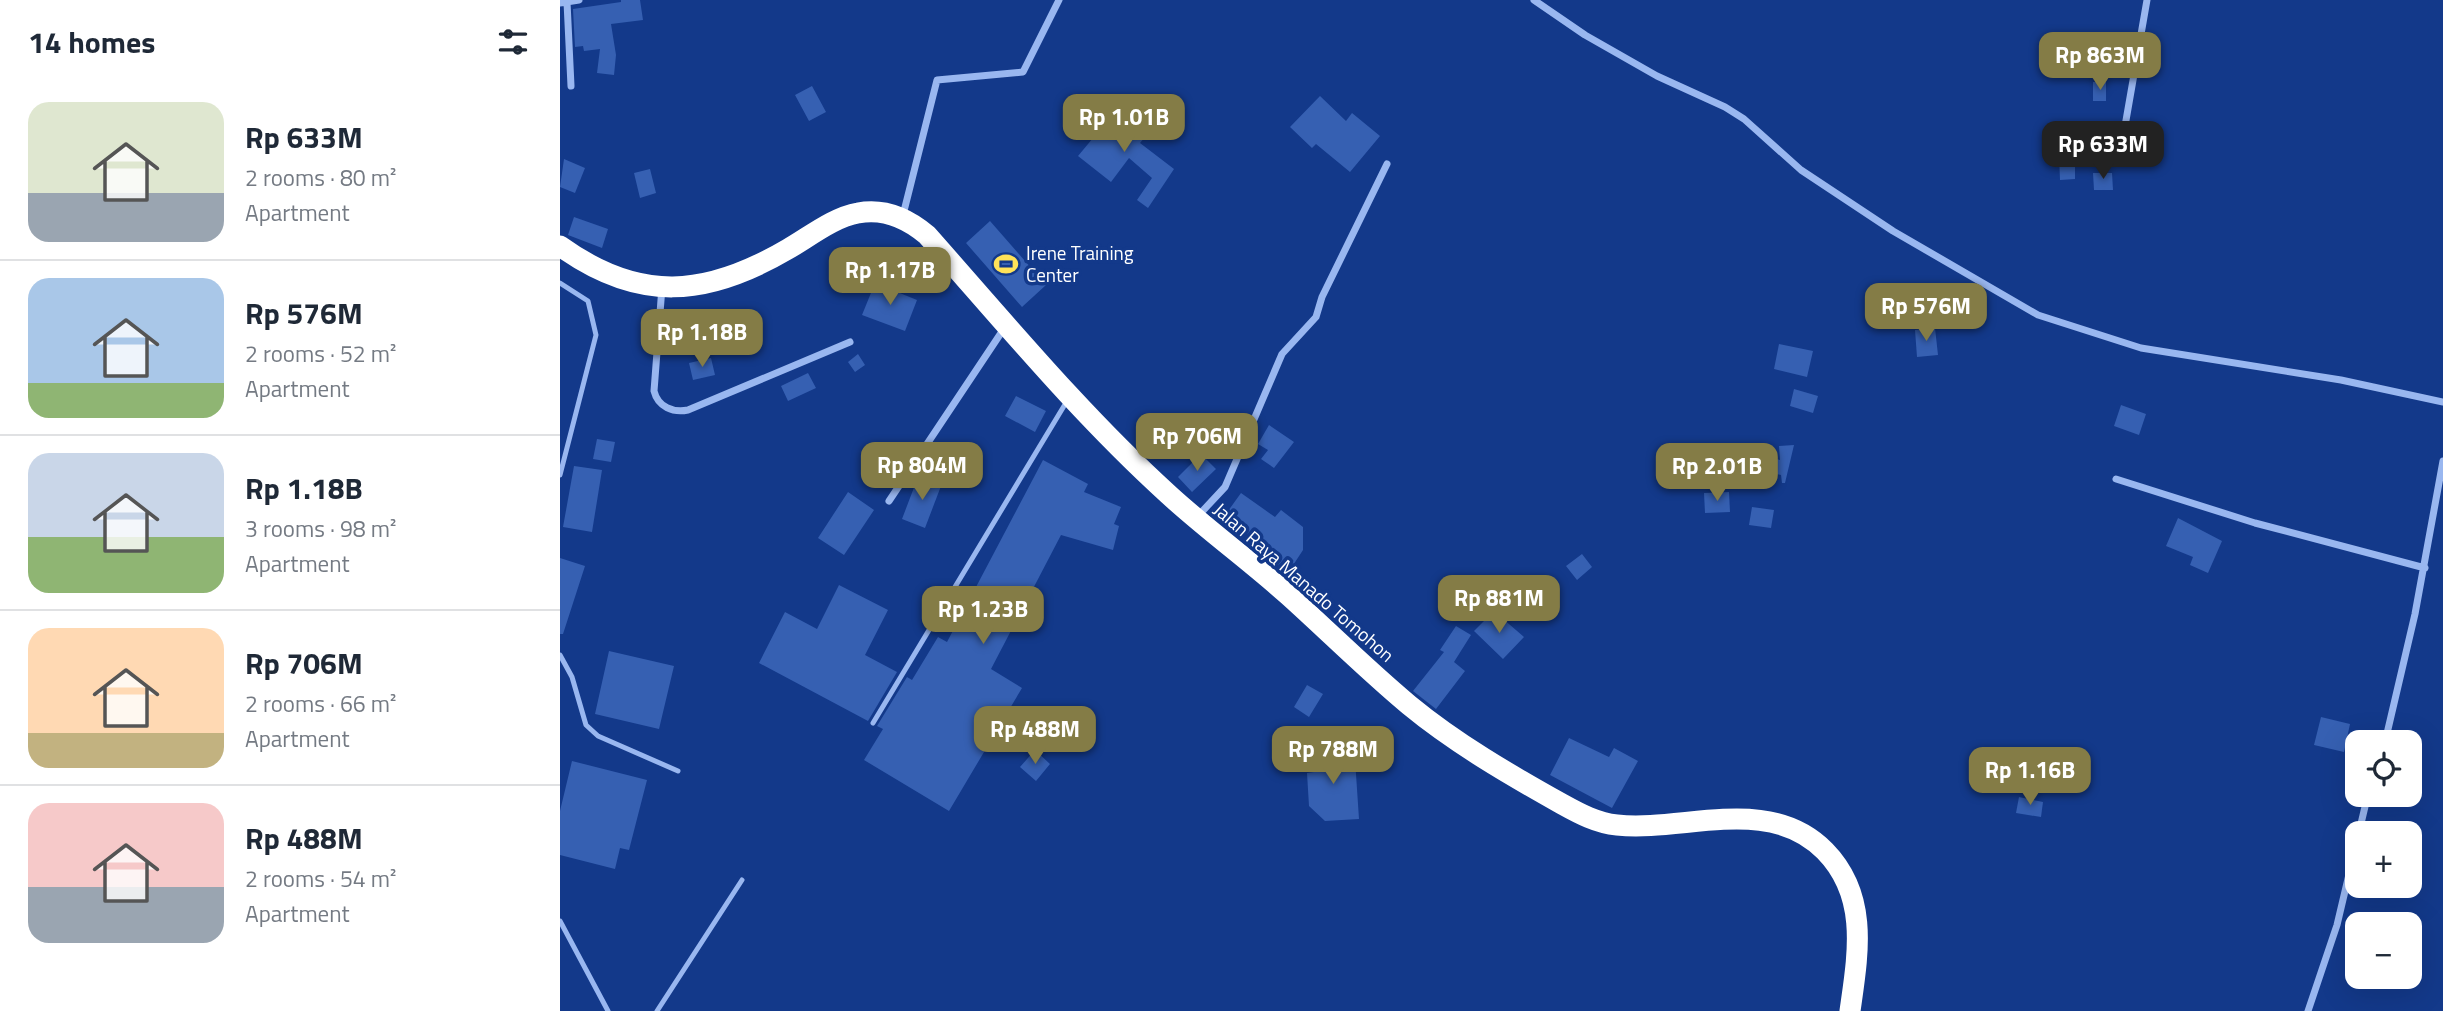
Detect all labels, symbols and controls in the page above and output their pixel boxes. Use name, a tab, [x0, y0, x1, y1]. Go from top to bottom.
text: 14 homes	[28, 19, 155, 65]
icon: filters	[494, 23, 532, 61]
pin: Rp 863M	[2035, 32, 2165, 92]
text: Rp 863M	[2055, 37, 2145, 72]
pin: Rp 1.01B	[1052, 94, 1196, 154]
text: Rp 1.01B	[1079, 99, 1169, 134]
text: Rp 633M	[245, 114, 363, 160]
pin: Rp 633M	[2038, 122, 2168, 181]
text: Rp 633M	[2058, 126, 2148, 161]
icon: home	[84, 130, 168, 214]
text: 2 rooms · 80 m²	[245, 160, 396, 195]
text: Apartment	[245, 195, 350, 230]
place label: Irene Training Center	[1026, 238, 1134, 289]
pin: Rp 1.17B	[818, 247, 962, 307]
sports icon: Irene Training Center	[992, 250, 1020, 278]
text: Rp 1.17B	[845, 252, 935, 287]
pin: Rp 576M	[1861, 284, 1991, 343]
text: Rp 576M	[1881, 288, 1971, 323]
text: Rp 576M	[245, 290, 363, 336]
icon: home	[84, 306, 168, 390]
pin: Rp 1.18B	[630, 310, 774, 369]
text: Rp 1.18B	[657, 314, 747, 349]
text: 2 rooms · 52 m²	[245, 336, 396, 371]
text: Apartment	[245, 371, 350, 406]
pin: Rp 706M	[1132, 414, 1262, 473]
text: Rp 706M	[1152, 418, 1242, 453]
pin: Rp 804M	[857, 442, 987, 502]
pin: Rp 2.01B	[1645, 444, 1789, 503]
text: Rp 804M	[877, 447, 967, 482]
text: Rp 2.01B	[1672, 448, 1762, 483]
text: Rp 1.18B	[245, 465, 363, 511]
icon: home	[84, 481, 168, 565]
street label: Jalan Raya Manado Tomohon	[1208, 495, 1401, 668]
text: 3 rooms · 98 m²	[245, 511, 396, 546]
text: Apartment	[245, 546, 350, 581]
pin: Rp 881M	[1434, 576, 1564, 635]
text: Rp 881M	[1454, 580, 1544, 615]
pin: Rp 1.23B	[911, 586, 1055, 646]
text: Rp 1.23B	[938, 591, 1028, 626]
text: Rp 706M	[245, 640, 363, 686]
icon: home	[84, 656, 168, 740]
text: 2 rooms · 66 m²	[245, 686, 396, 721]
pin: Rp 488M	[970, 706, 1100, 766]
text: Rp 488M	[990, 711, 1080, 746]
text: Apartment	[245, 721, 350, 756]
pin: Rp 788M	[1268, 726, 1398, 786]
map controls	[2345, 730, 2422, 989]
button: locate	[2345, 730, 2422, 807]
text: Rp 788M	[1288, 731, 1378, 766]
pin: Rp 1.16B	[1958, 748, 2102, 807]
text: Rp 1.16B	[1985, 752, 2075, 787]
text: Rp 488M	[245, 815, 363, 861]
button: +	[2345, 821, 2422, 898]
icon: home	[84, 831, 168, 915]
text: 2 rooms · 54 m²	[245, 861, 396, 896]
text: Apartment	[245, 896, 350, 931]
button: −	[2345, 912, 2422, 989]

